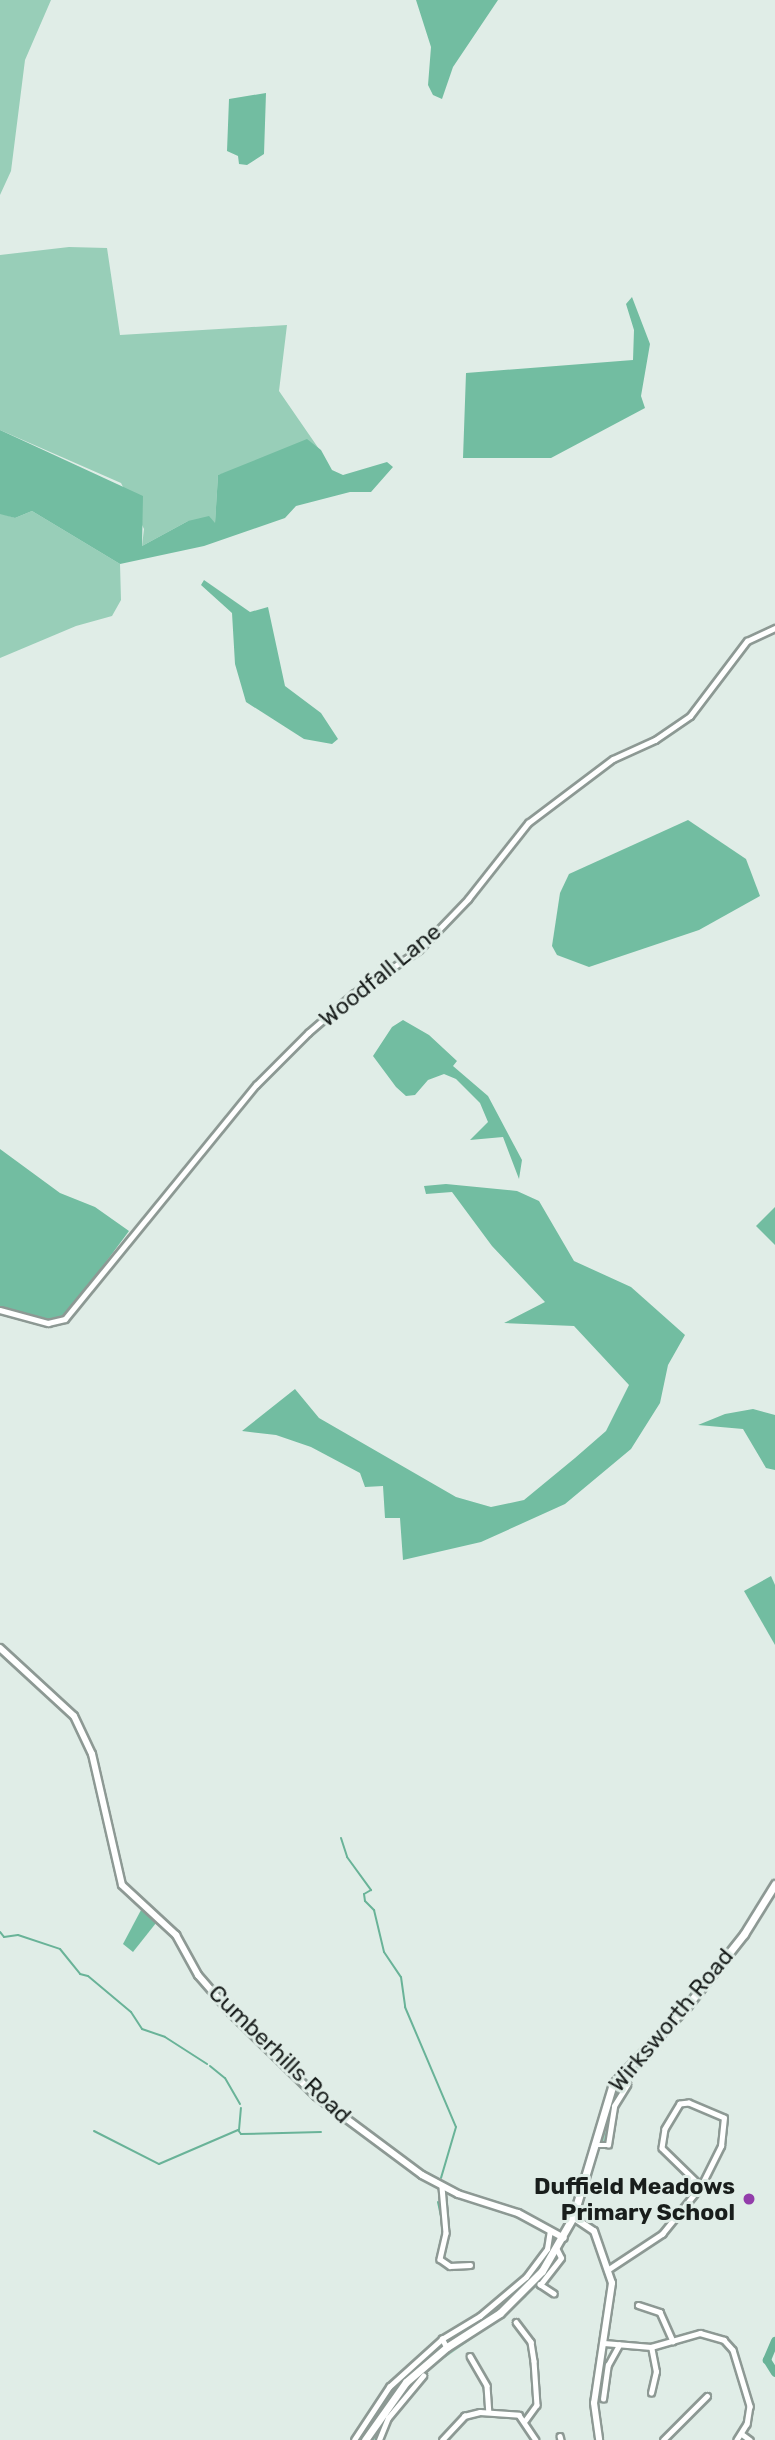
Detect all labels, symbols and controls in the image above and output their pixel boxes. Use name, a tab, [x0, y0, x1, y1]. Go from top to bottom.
street label: Woodfall Lane	[314, 917, 446, 1033]
street label: Wirksworth Road	[603, 1943, 739, 2097]
street label: Cumberhills Road	[203, 1979, 357, 2129]
place label: Duffield Meadows Primary School	[534, 2172, 735, 2226]
marker: Duffield Meadows Primary School	[741, 2191, 757, 2207]

